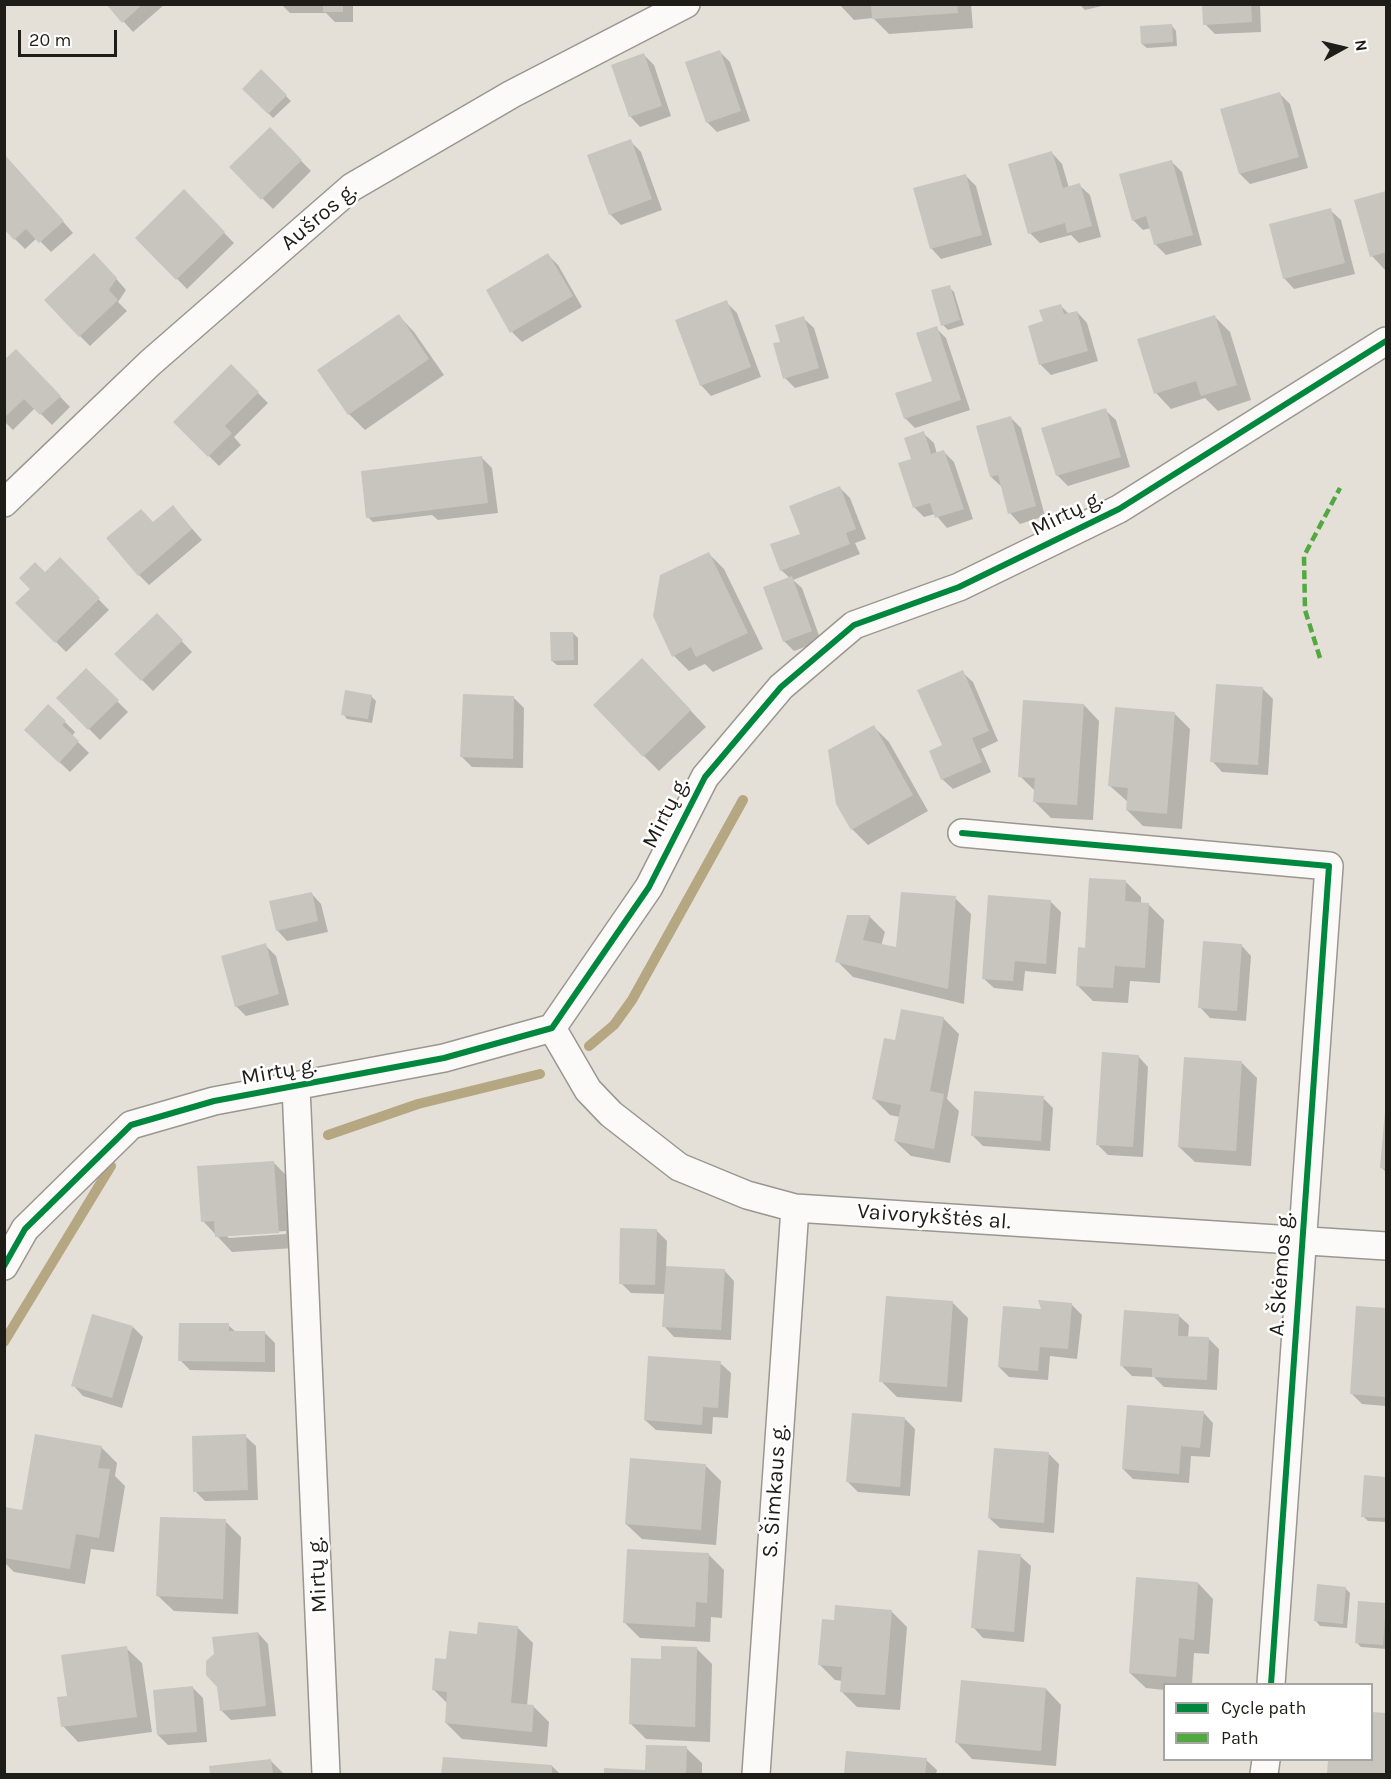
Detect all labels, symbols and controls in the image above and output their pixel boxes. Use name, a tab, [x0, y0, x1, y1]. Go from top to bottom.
scale bar	[21, 18, 120, 56]
north arrow	[1313, 18, 1373, 78]
text: 20 m	[29, 29, 71, 51]
text: N	[1351, 38, 1372, 52]
street label: Aušros g.	[276, 178, 362, 256]
street label: Mirtų g.	[1027, 485, 1107, 543]
street label: Mirtų g.	[637, 773, 695, 853]
street label: Mirtų g.	[239, 1052, 319, 1092]
street label: Vaivorykštės al.	[856, 1198, 1012, 1236]
street label: A. Škėmos g.	[1263, 1211, 1299, 1337]
street label: S. Šimkaus g.	[757, 1423, 793, 1559]
street label: Mirtų g.	[303, 1536, 333, 1614]
legend	[1163, 1683, 1373, 1761]
text: Cycle path	[1221, 1697, 1306, 1719]
text: Path	[1221, 1727, 1259, 1749]

